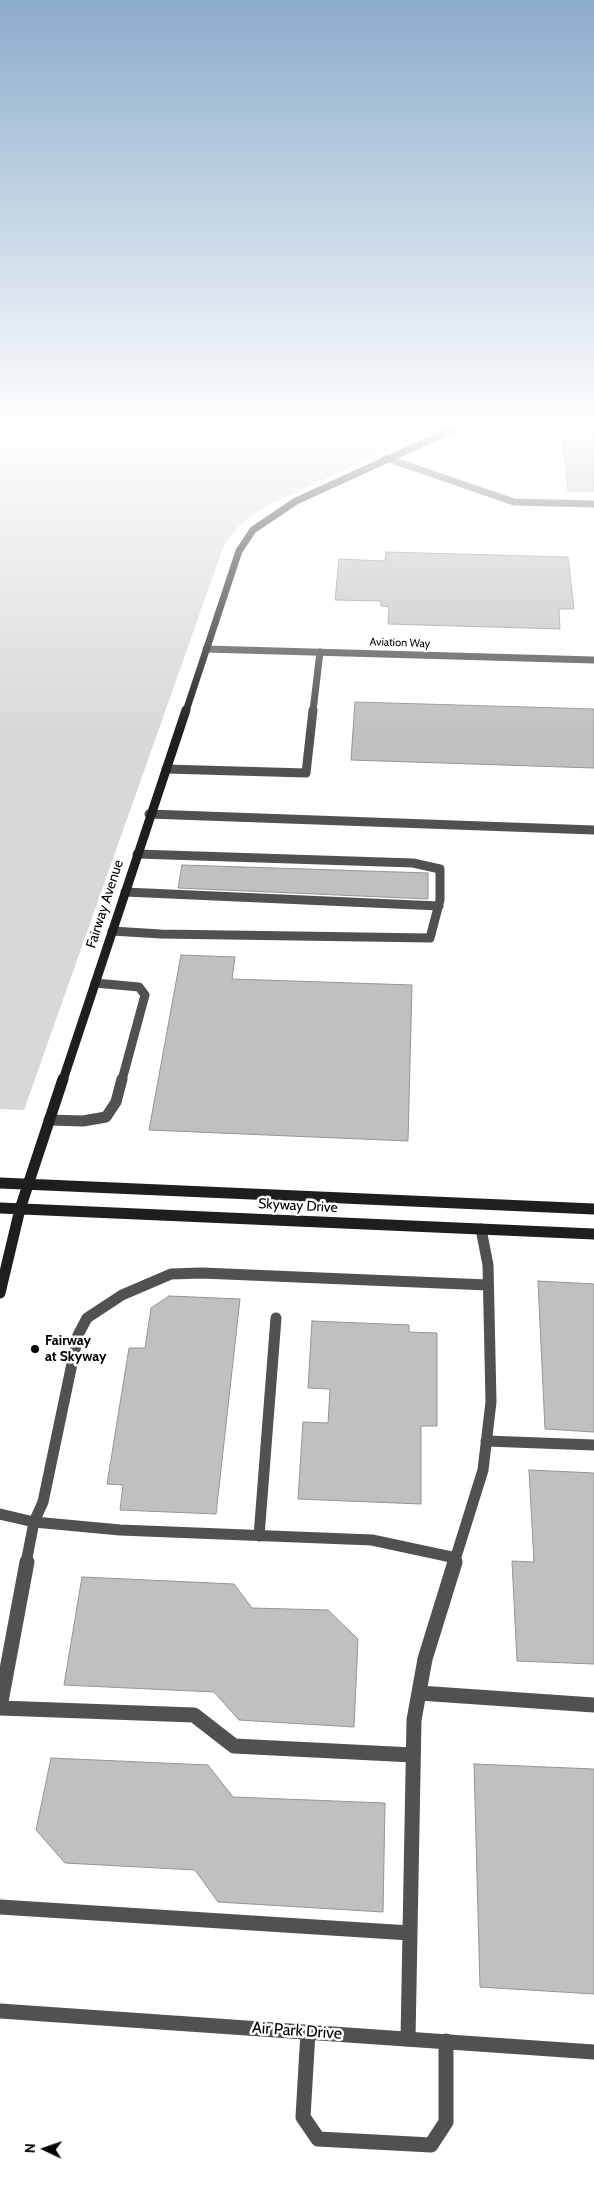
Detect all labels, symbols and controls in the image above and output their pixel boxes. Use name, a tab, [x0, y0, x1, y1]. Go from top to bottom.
street label: Aviation Way	[369, 635, 431, 651]
street label: Fairway Avenue	[83, 858, 127, 950]
street label: Skyway Drive	[258, 1196, 338, 1216]
place label: Fairway at Skyway	[45, 1333, 106, 1365]
marker: Fairway at Skyway	[29, 1343, 41, 1355]
street label: Air Park Drive	[251, 2018, 343, 2044]
north arrow	[20, 2124, 70, 2174]
text: N	[21, 2143, 39, 2154]

